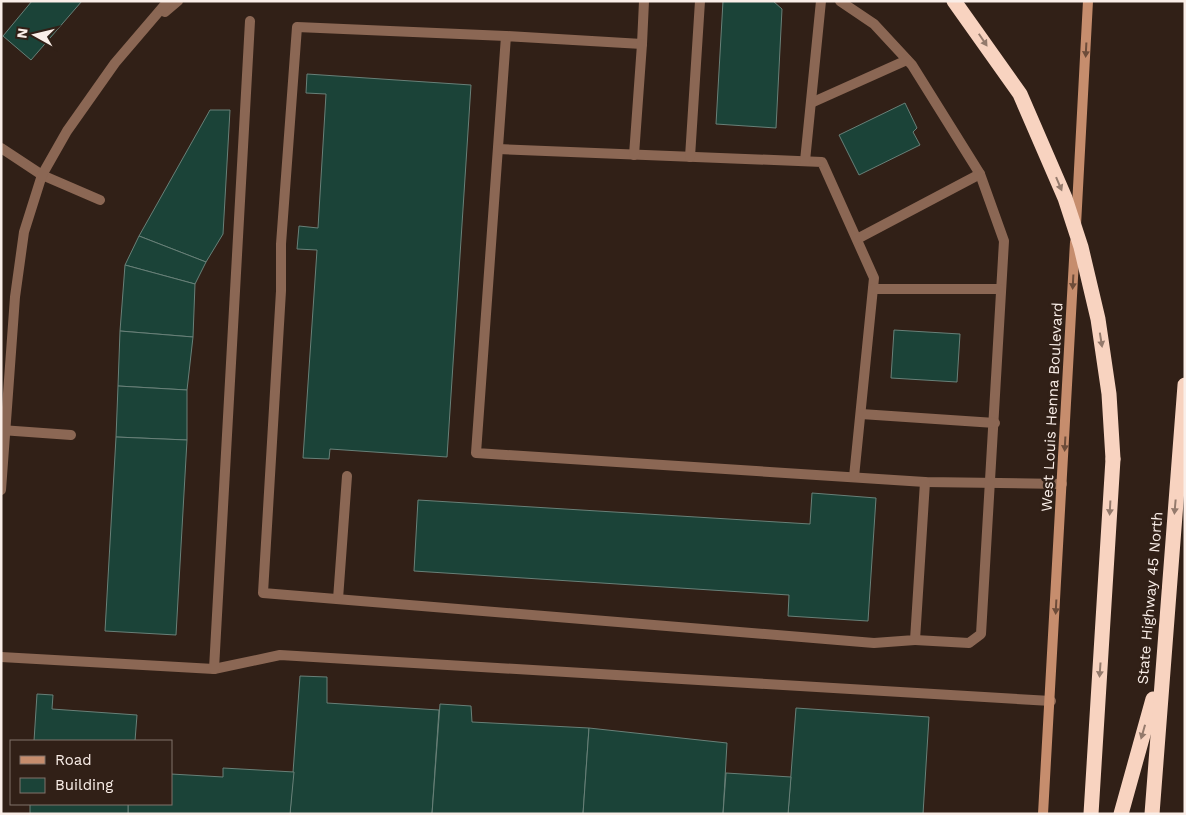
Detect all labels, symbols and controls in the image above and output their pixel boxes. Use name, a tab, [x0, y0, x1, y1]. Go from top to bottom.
north arrow	[10, 10, 60, 60]
text: N	[13, 27, 31, 39]
one-way arrow	[978, 34, 988, 47]
one-way arrow	[1081, 42, 1089, 58]
one-way arrow	[1055, 177, 1063, 191]
one-way arrow	[1069, 274, 1077, 290]
street label: West Louis Henna Boulevard	[1038, 302, 1066, 512]
one-way arrow	[1097, 333, 1105, 349]
one-way arrow	[1060, 437, 1068, 453]
one-way arrow	[1170, 499, 1178, 515]
one-way arrow	[1105, 500, 1113, 516]
street label: State Highway 45 North	[1133, 511, 1167, 685]
one-way arrow	[1051, 599, 1059, 615]
one-way arrow	[1096, 662, 1104, 678]
one-way arrow	[1139, 724, 1147, 739]
legend	[10, 740, 172, 805]
text: Road	[55, 751, 92, 769]
text: Building	[55, 776, 113, 794]

